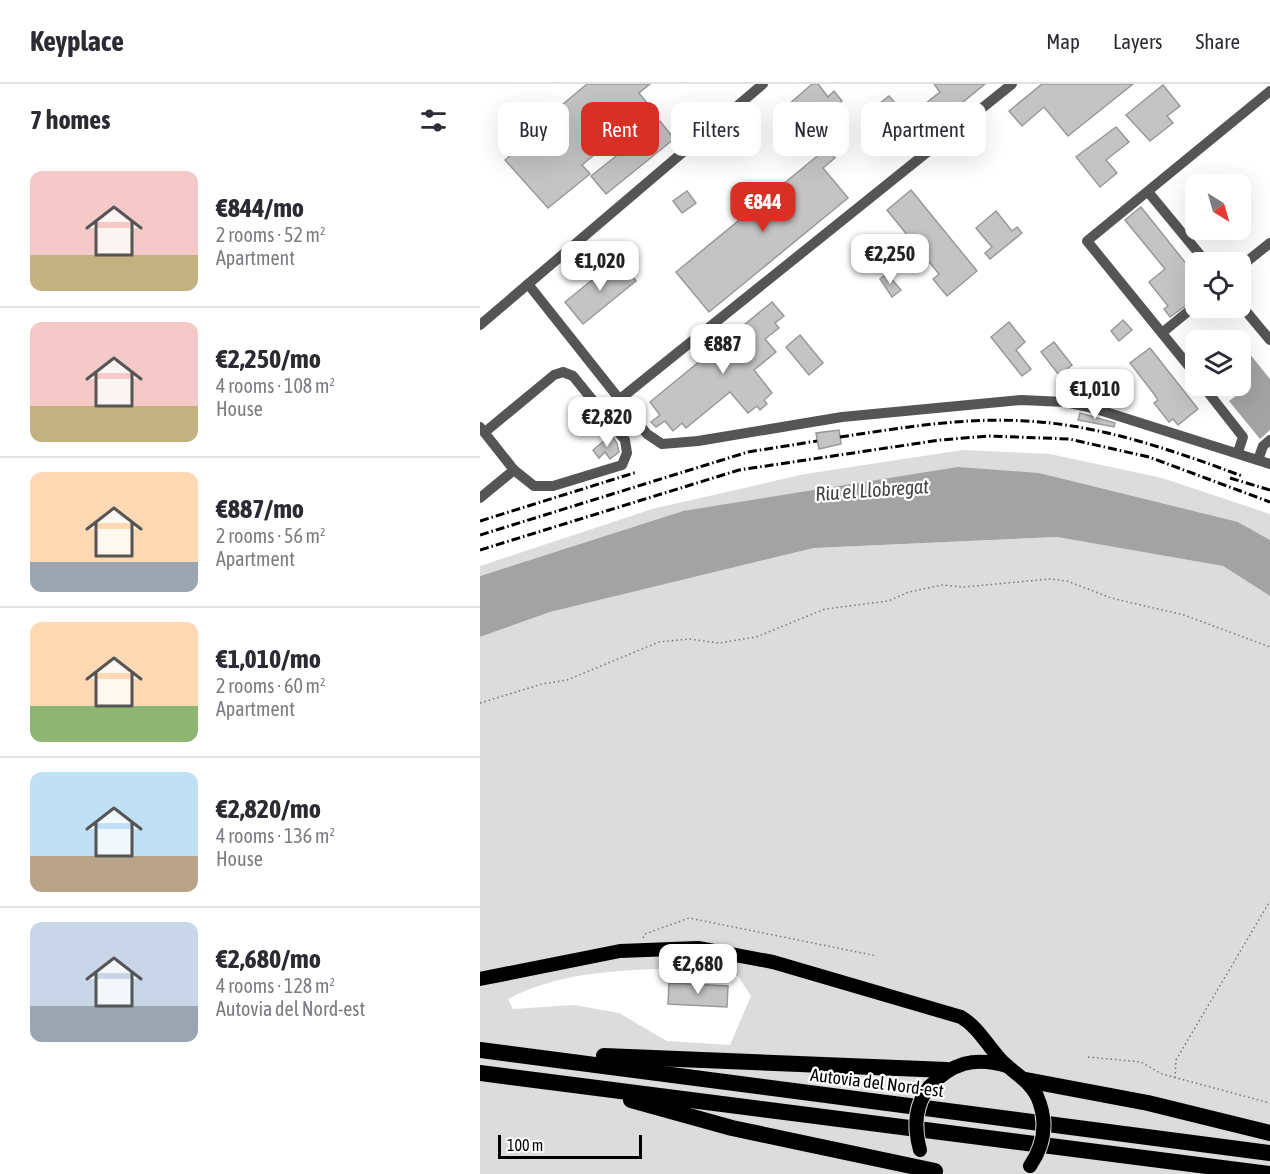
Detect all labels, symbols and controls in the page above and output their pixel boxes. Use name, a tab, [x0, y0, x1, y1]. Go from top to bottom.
text: Keyplace	[30, 25, 124, 57]
text: Map	[1046, 29, 1080, 53]
text: Layers	[1113, 29, 1163, 53]
text: Share	[1196, 29, 1240, 53]
chip: Buy	[498, 102, 569, 156]
chip: Rent	[581, 102, 659, 156]
chip: Filters	[671, 102, 761, 156]
chip: New	[773, 102, 849, 156]
chip: Apartment	[861, 102, 986, 156]
icon: filters	[417, 104, 450, 137]
text: 7 homes	[30, 105, 110, 135]
north arrow	[1185, 174, 1251, 240]
map controls	[1185, 174, 1251, 396]
pin: €844	[727, 182, 799, 233]
text: €844	[744, 190, 782, 213]
text: €844/mo	[216, 193, 304, 223]
icon: home	[78, 195, 150, 267]
text: 2 rooms · 52 m²	[216, 223, 326, 246]
pin: €2,250	[841, 234, 939, 285]
pin: €1,020	[551, 241, 649, 292]
text: €2,250	[865, 242, 915, 265]
text: Apartment	[216, 246, 295, 269]
text: €1,020	[575, 249, 625, 272]
button: locate	[1185, 252, 1251, 318]
pin: €887	[687, 324, 759, 375]
button: layers	[1185, 330, 1251, 396]
text: €887	[704, 332, 742, 355]
text: €2,250/mo	[216, 344, 321, 374]
icon: home	[78, 346, 150, 418]
pin: €1,010	[1046, 369, 1144, 420]
text: 4 rooms · 108 m²	[216, 374, 335, 397]
text: €1,010	[1070, 377, 1120, 400]
text: House	[216, 397, 263, 420]
pin: €2,820	[558, 397, 656, 448]
text: €2,820	[582, 405, 632, 428]
water label: Riu el Llobregat	[814, 474, 930, 505]
text: €887/mo	[216, 494, 304, 524]
icon: home	[78, 496, 150, 568]
text: 2 rooms · 56 m²	[216, 524, 326, 547]
text: Apartment	[216, 547, 295, 570]
text: €1,010/mo	[216, 644, 321, 674]
icon: home	[78, 646, 150, 718]
text: 2 rooms · 60 m²	[216, 674, 326, 697]
text: Apartment	[216, 697, 295, 720]
text: €2,820/mo	[216, 794, 321, 824]
icon: home	[78, 796, 150, 868]
text: 4 rooms · 136 m²	[216, 824, 335, 847]
text: House	[216, 847, 263, 870]
text: €2,680/mo	[216, 944, 321, 974]
pin: €2,680	[649, 944, 747, 995]
icon: home	[78, 946, 150, 1018]
text: €2,680	[673, 952, 723, 975]
text: 4 rooms · 128 m²	[216, 974, 335, 997]
text: Autovia del Nord-est	[216, 997, 365, 1020]
street label: Autovia del Nord-est	[809, 1064, 945, 1101]
scale bar	[498, 1132, 642, 1160]
text: 100 m	[507, 1136, 543, 1154]

